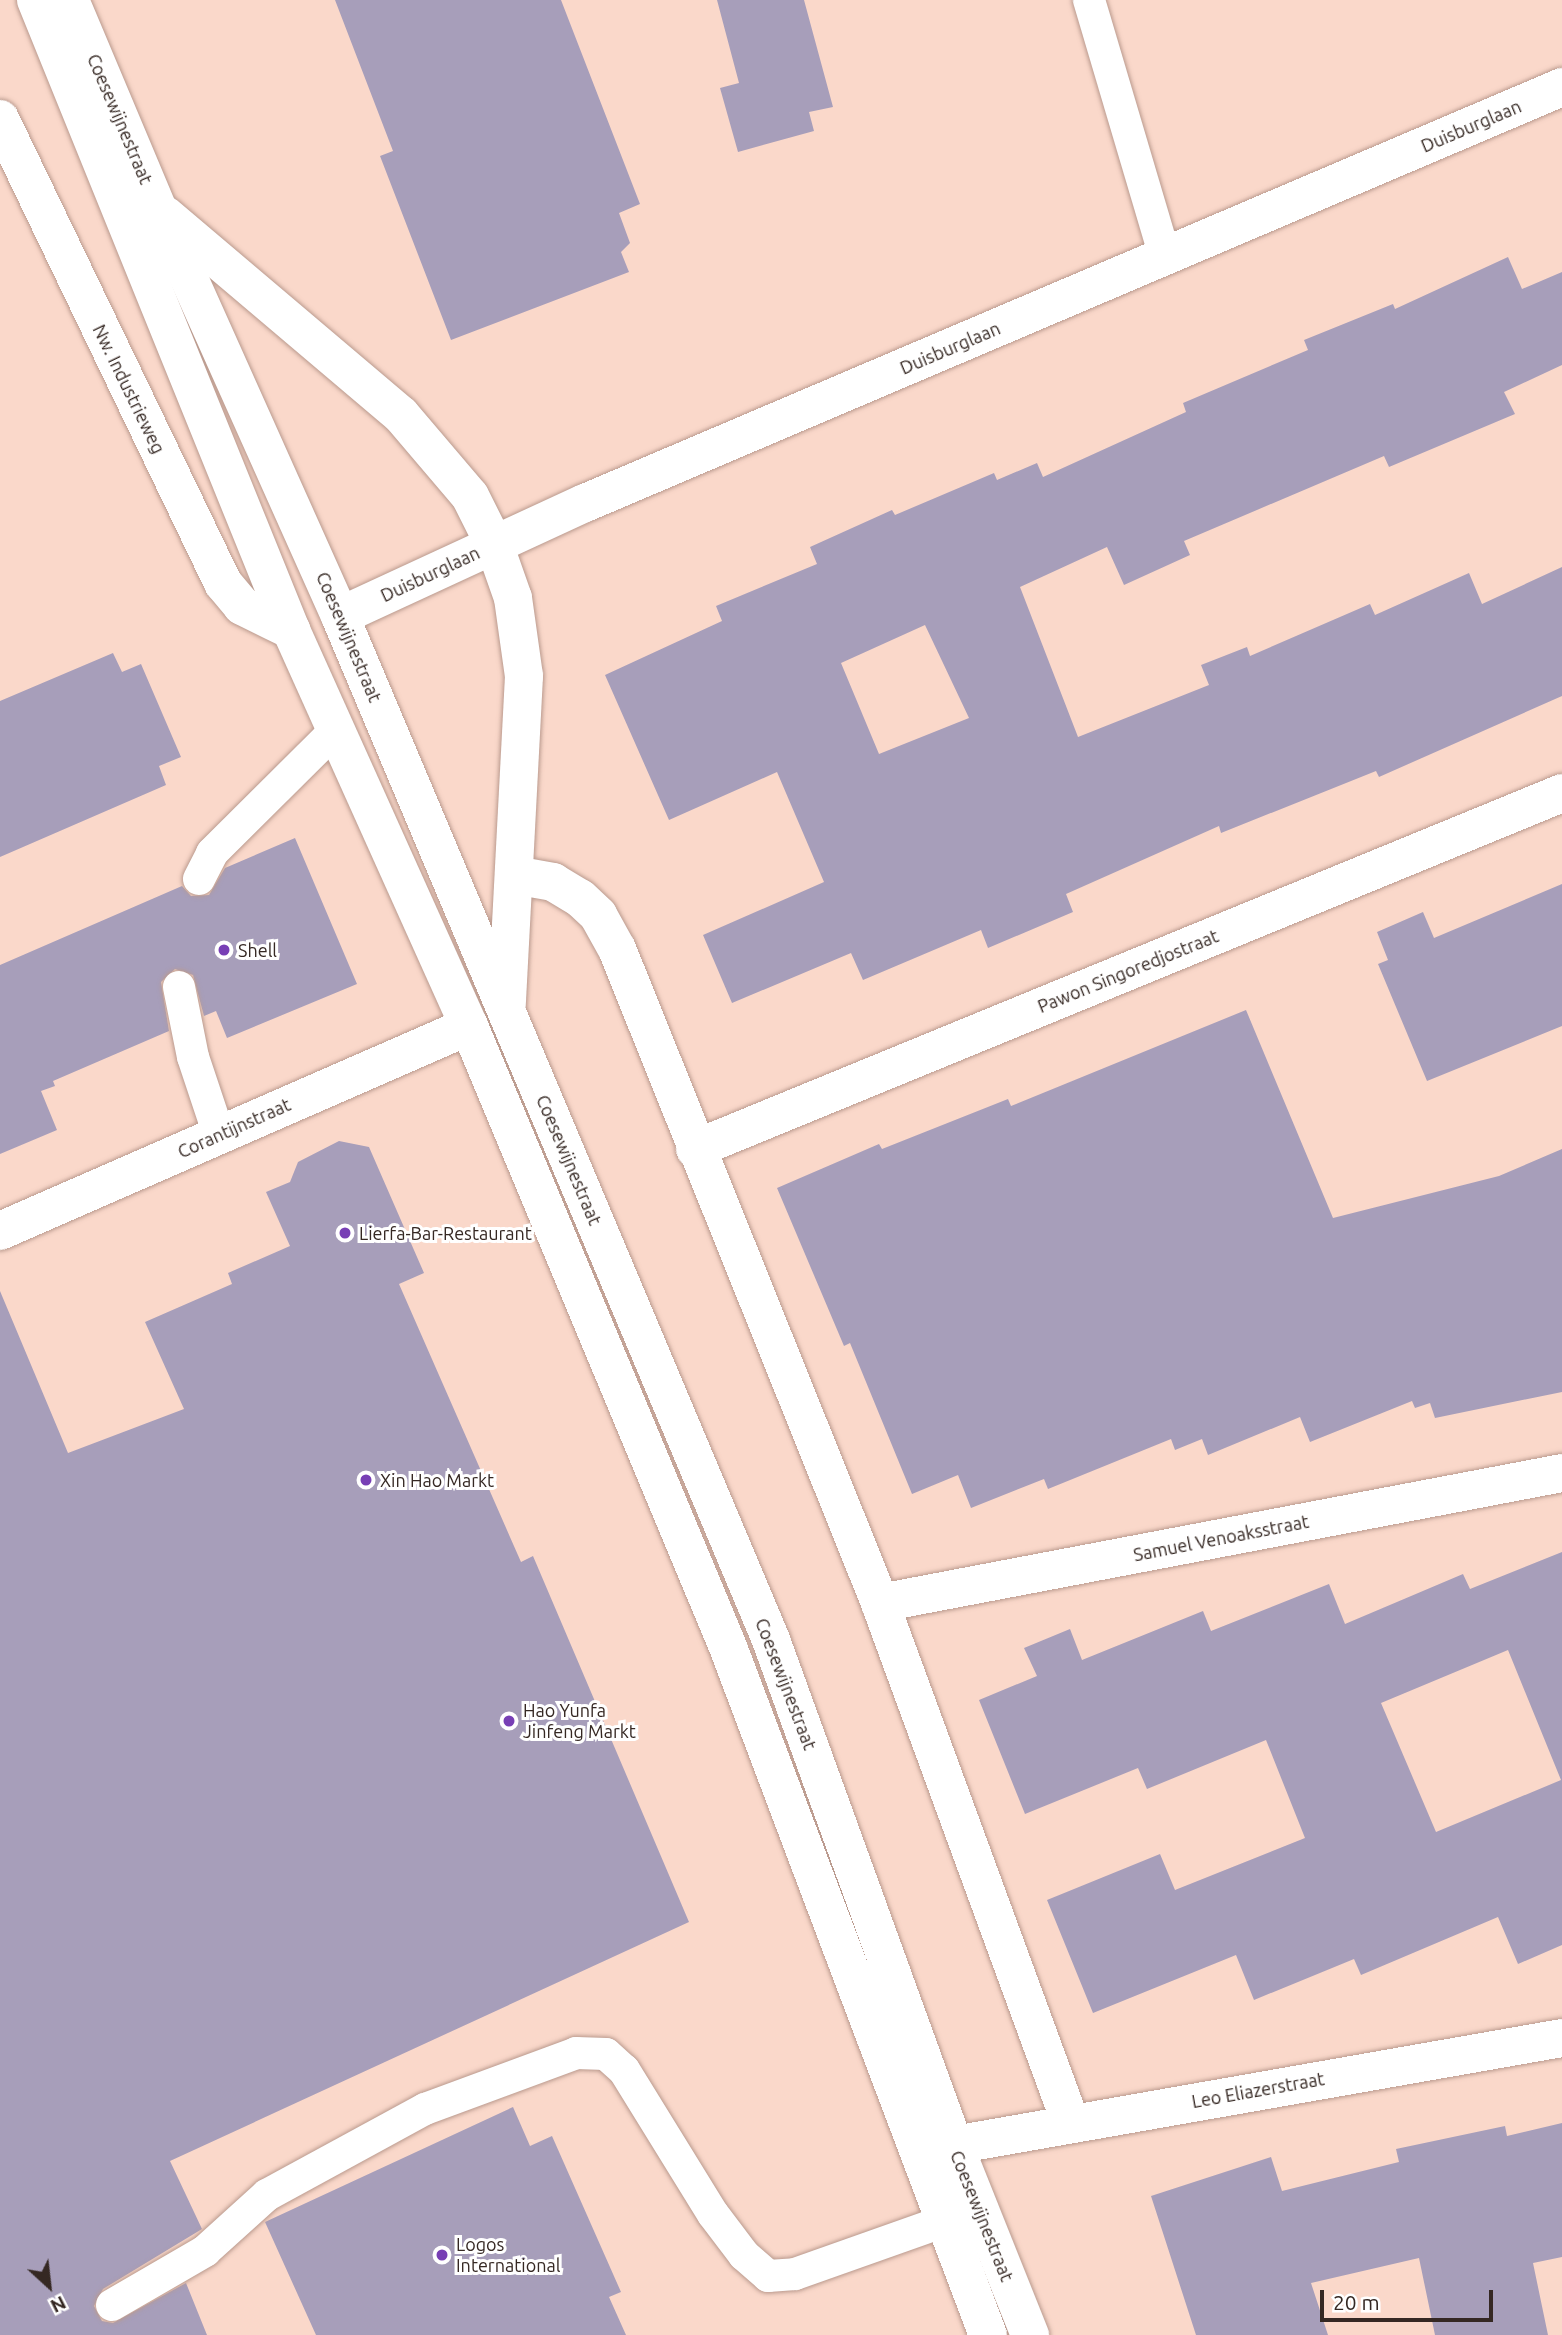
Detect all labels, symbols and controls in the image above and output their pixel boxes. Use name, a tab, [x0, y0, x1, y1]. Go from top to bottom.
street label: Coesewijnestraat	[83, 51, 157, 187]
street label: Duisburglaan	[1418, 95, 1524, 157]
street label: Duisburglaan	[897, 317, 1003, 379]
street label: Nw. Industrieweg	[88, 321, 170, 457]
street label: Duisburglaan	[377, 542, 483, 606]
street label: Coesewijnestraat	[312, 569, 386, 705]
street label: Pawon Singoredjostraat	[1034, 925, 1222, 1017]
place label: Shell	[238, 939, 277, 961]
marker: Shell	[216, 942, 232, 958]
street label: Coesewijnestraat	[532, 1092, 606, 1228]
street label: Corantijnstraat	[174, 1093, 294, 1163]
place label: Lierfa-Bar-Restaurant	[359, 1222, 532, 1244]
marker: Lierfa-Bar-Restaurant	[337, 1225, 353, 1241]
place label: Xin Hao Markt	[380, 1469, 494, 1491]
marker: Xin Hao Markt	[358, 1472, 374, 1488]
street label: Samuel Venoaksstraat	[1131, 1510, 1311, 1566]
street label: Coesewijnestraat	[751, 1615, 821, 1753]
place label: Hao Yunfa Jinfeng Markt	[523, 1700, 636, 1742]
marker: Hao Yunfa Jinfeng Markt	[501, 1713, 517, 1729]
street label: Leo Eliazerstraat	[1190, 2068, 1326, 2112]
street label: Coesewijnestraat	[946, 2147, 1018, 2285]
place label: Logos International	[456, 2234, 560, 2276]
marker: Logos International	[434, 2247, 450, 2263]
north arrow	[14, 2251, 84, 2321]
scale bar	[1324, 2276, 1497, 2320]
text: 20 m	[1333, 2290, 1380, 2314]
text: N	[47, 2292, 70, 2318]

